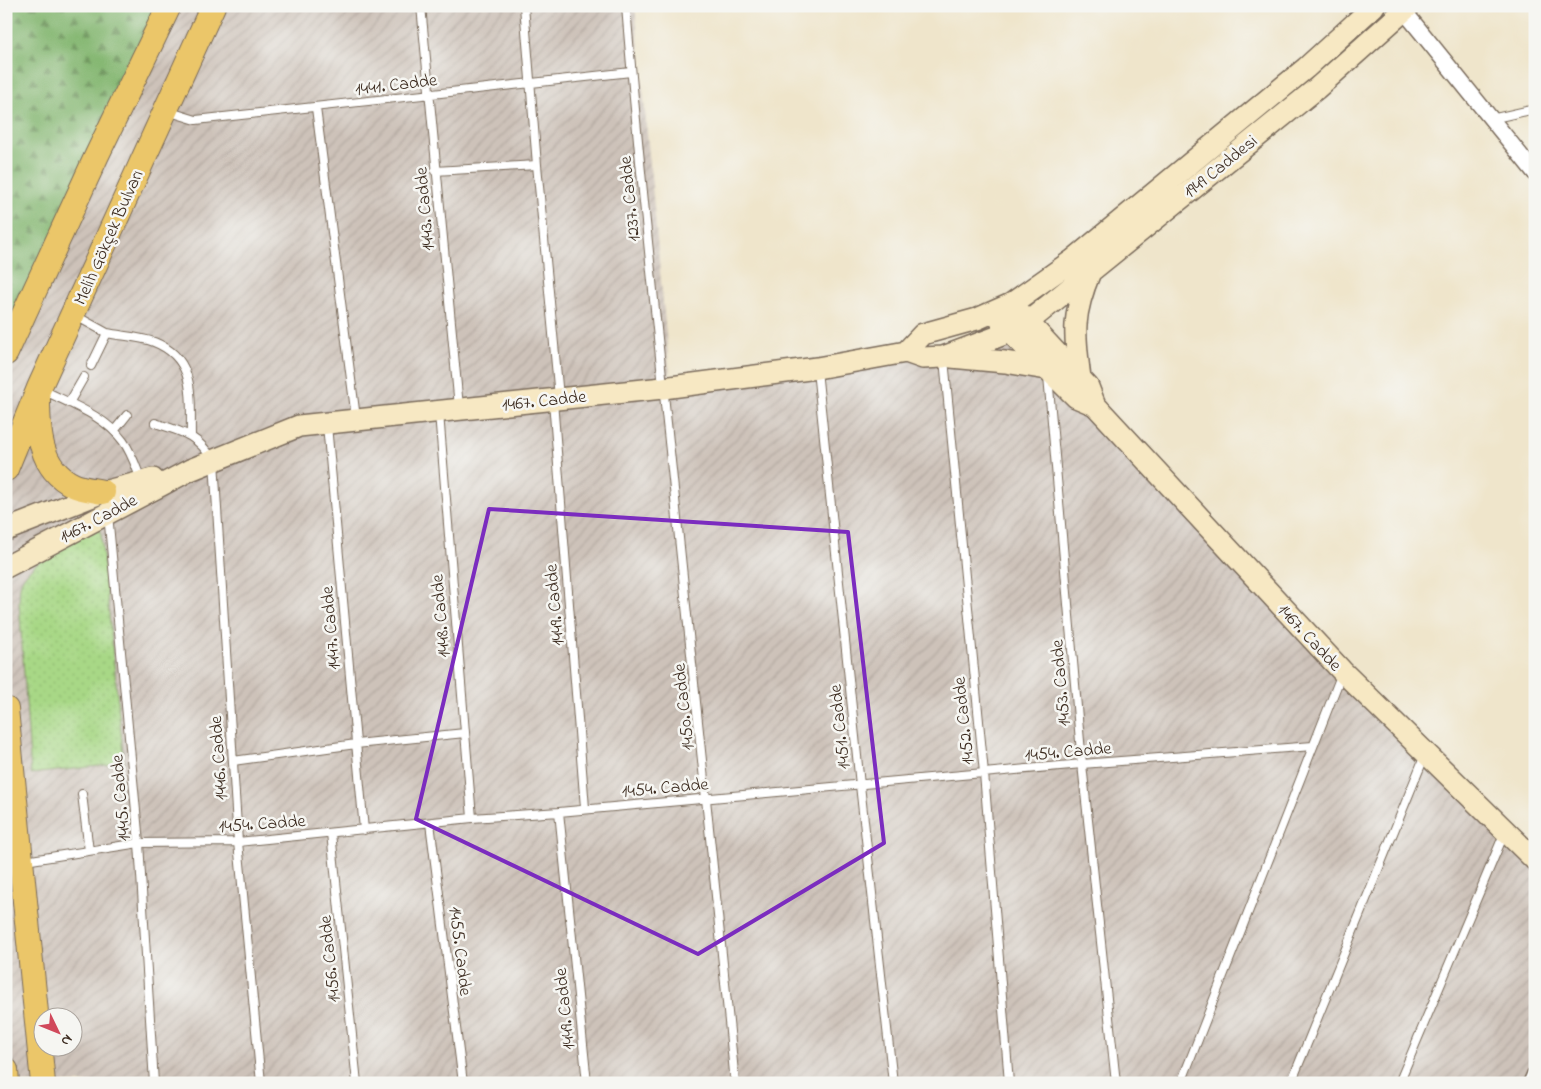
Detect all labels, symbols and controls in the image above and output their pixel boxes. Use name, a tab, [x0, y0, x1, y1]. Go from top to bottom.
street label: 1441. Cadde	[354, 68, 440, 104]
street label: 1949 Caddesi	[1179, 130, 1264, 206]
street label: 1237. Cadde	[613, 154, 648, 243]
street label: 1443. Cadde	[409, 165, 443, 252]
street label: Melih Gökçek Bulvarı	[68, 166, 151, 310]
street label: 1467. Cadde	[501, 385, 589, 419]
street label: 1467. Cadde	[56, 488, 143, 551]
street label: 1449. Cadde	[539, 562, 573, 647]
street label: 1448. Cadde	[425, 572, 459, 658]
street label: 1447. Cadde	[315, 584, 349, 671]
street label: 1467. Cadde	[1270, 599, 1348, 679]
street label: 1453. Cadde	[1045, 637, 1079, 727]
street label: 1450. Cadde	[667, 661, 702, 752]
street label: 1452. Cadde	[947, 675, 983, 766]
street label: 1451. Cadde	[824, 682, 858, 771]
street label: 1446. Cadde	[204, 714, 236, 801]
street label: 1454. Cadde	[1024, 736, 1114, 770]
street label: 1445. Cadde	[105, 752, 139, 842]
street label: 1454. Cadde	[621, 772, 711, 806]
street label: 1454. Cadde	[218, 809, 307, 841]
street label: 1455. Cadde	[441, 905, 478, 998]
street label: 1456. Cadde	[313, 913, 348, 1004]
street label: 1449. Cadde	[549, 966, 583, 1051]
north arrow	[32, 1006, 82, 1056]
text: N	[56, 1029, 77, 1050]

